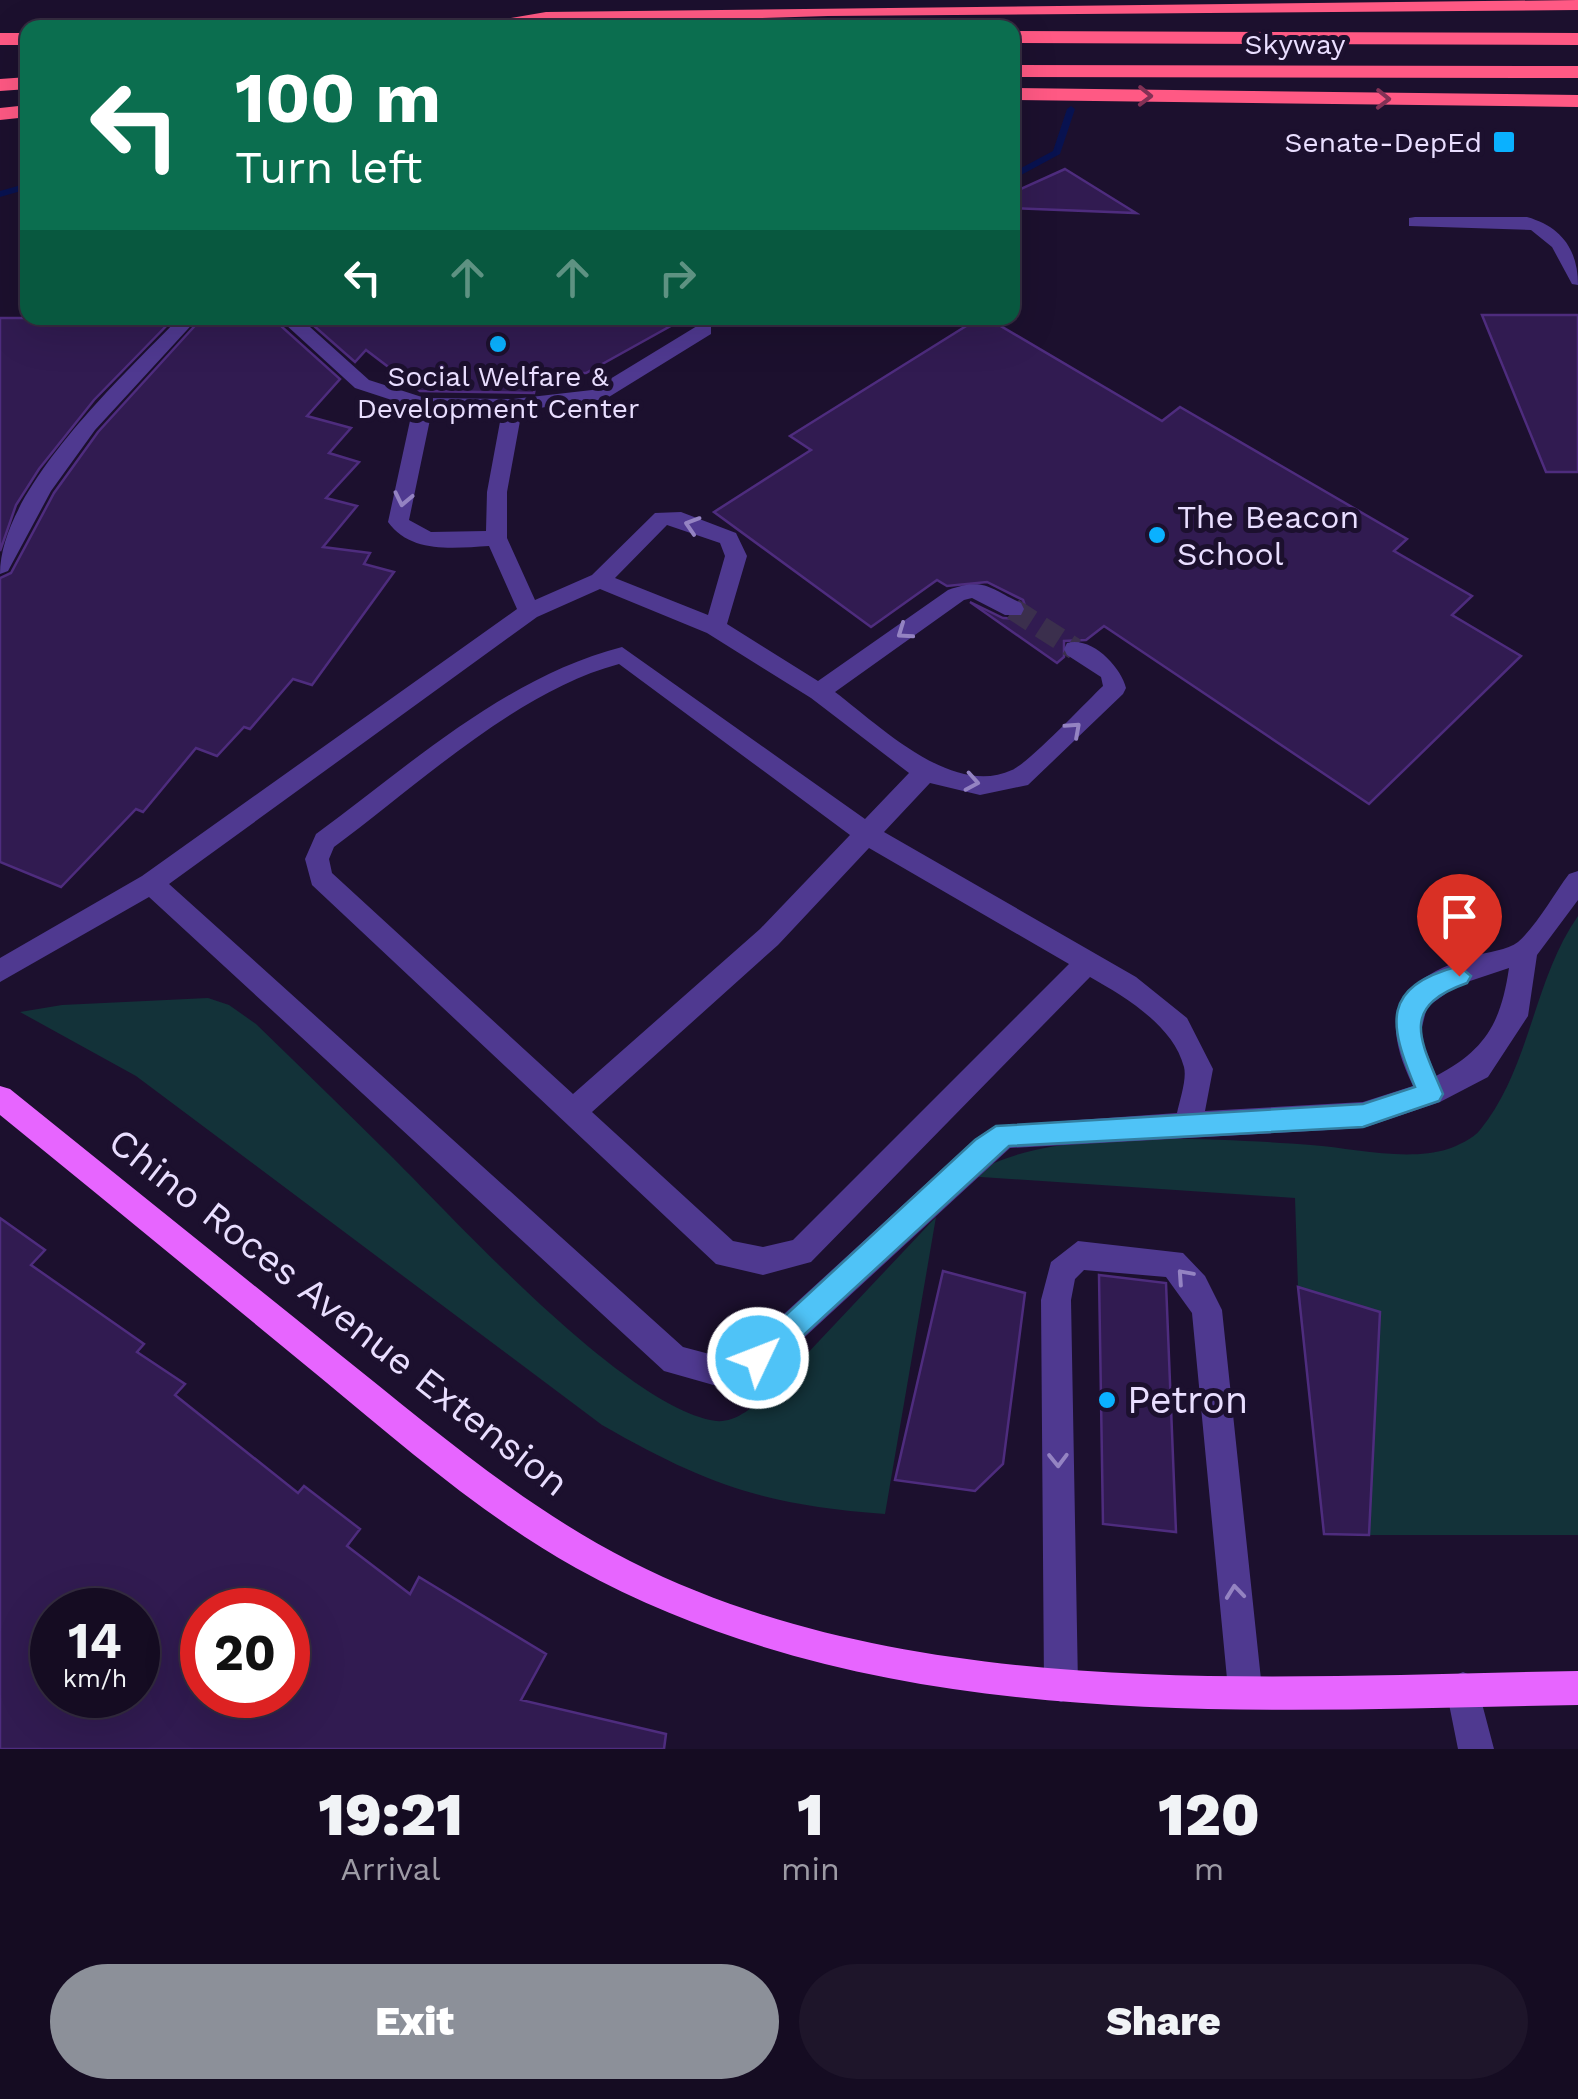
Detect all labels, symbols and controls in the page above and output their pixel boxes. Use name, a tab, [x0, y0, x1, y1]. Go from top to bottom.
street label: Skyway	[1245, 28, 1346, 61]
text: 100 m	[235, 57, 441, 139]
icon: left	[70, 60, 200, 190]
one-way arrow	[1138, 85, 1153, 107]
one-way arrow	[1376, 88, 1391, 110]
place label: Senate-DepEd	[1285, 126, 1482, 159]
marker: Senate-DepEd	[1491, 129, 1517, 155]
text: Turn left	[235, 141, 422, 194]
icon: left	[335, 250, 390, 305]
icon: ahead	[440, 250, 495, 305]
icon: ahead	[545, 250, 600, 305]
icon: right	[650, 250, 705, 305]
marker: Social Welfare & Development Center	[487, 333, 509, 355]
place label: Social Welfare & Development Center	[357, 360, 639, 425]
one-way arrow	[394, 490, 415, 507]
place label: The Beacon School	[1177, 498, 1359, 573]
one-way arrow	[685, 516, 702, 536]
marker: The Beacon School	[1146, 524, 1168, 546]
one-way arrow	[896, 620, 915, 638]
one-way arrow	[1062, 722, 1081, 740]
one-way arrow	[964, 771, 980, 792]
pin	[1417, 874, 1502, 977]
icon: arrive	[1432, 889, 1487, 944]
street label: Chino Roces Avenue Extension	[101, 1119, 577, 1505]
one-way arrow	[1178, 1269, 1196, 1288]
position arrow	[706, 1306, 810, 1410]
place label: Petron	[1127, 1378, 1248, 1422]
marker: Petron	[1096, 1389, 1118, 1411]
one-way arrow	[1047, 1454, 1069, 1469]
one-way arrow	[1225, 1584, 1247, 1600]
speed limit sign: 20	[180, 1588, 310, 1718]
text: 14	[68, 1611, 122, 1670]
text: km/h	[63, 1664, 127, 1693]
text: 19:21	[318, 1779, 463, 1850]
text: 1	[797, 1779, 824, 1850]
text: 120	[1158, 1779, 1260, 1850]
text: Arrival	[341, 1850, 440, 1888]
text: min	[781, 1850, 840, 1888]
text: m	[1194, 1850, 1224, 1888]
button: Exit	[50, 1964, 779, 2079]
button: Share	[799, 1964, 1528, 2079]

